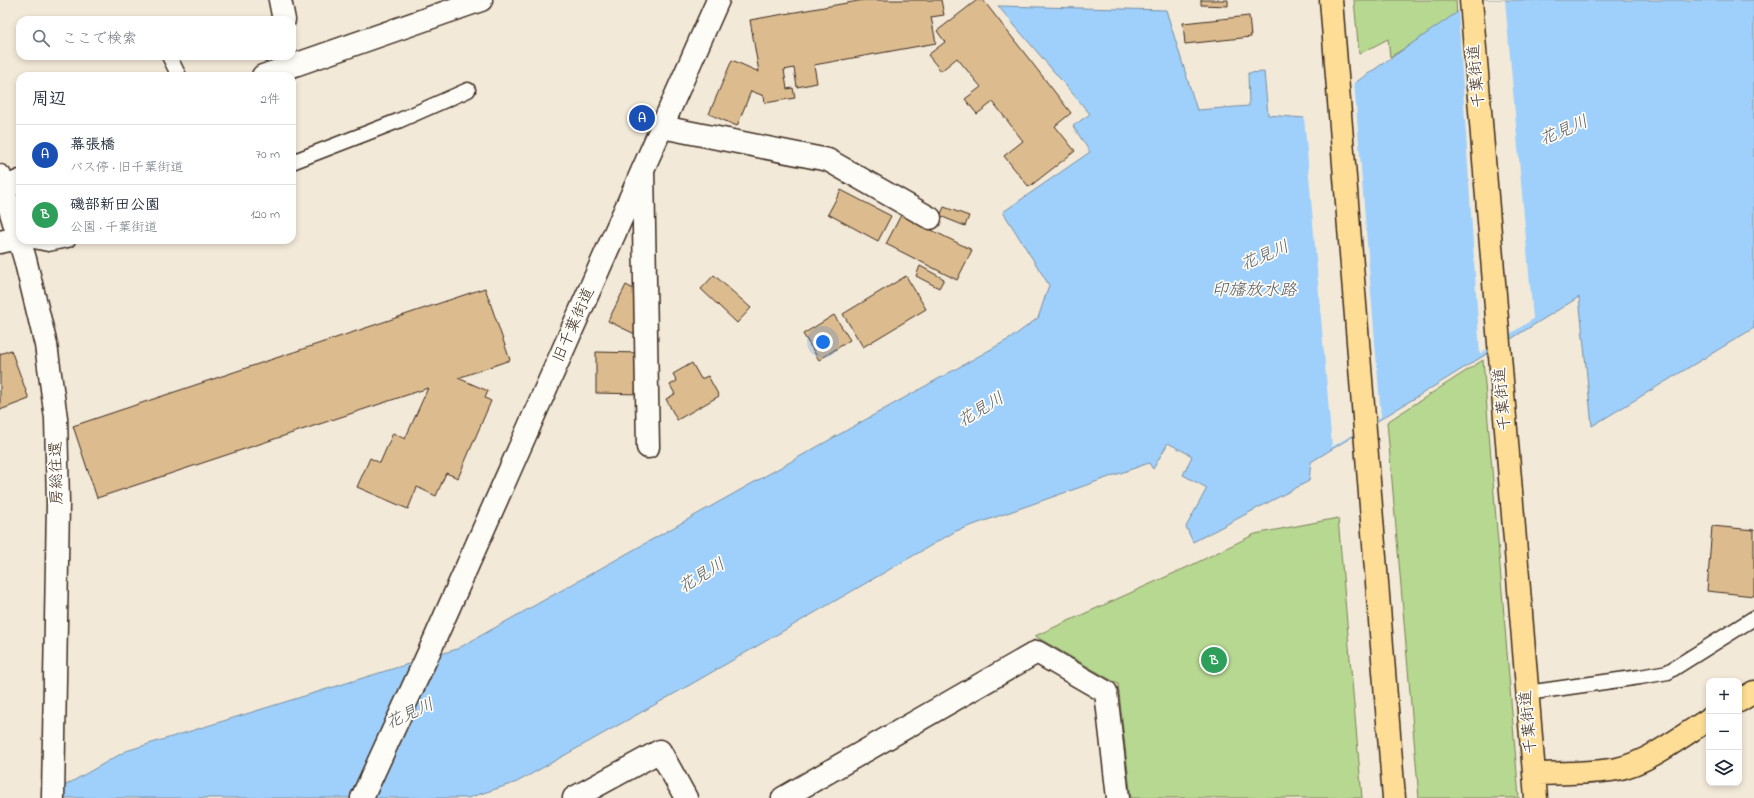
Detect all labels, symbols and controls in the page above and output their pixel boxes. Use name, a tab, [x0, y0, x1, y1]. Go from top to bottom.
search box	[16, 16, 296, 60]
icon: search	[30, 27, 52, 49]
text: ここで検索	[62, 28, 137, 50]
street label: 千葉街道	[1462, 43, 1492, 109]
text: 周辺	[32, 87, 66, 112]
text: 2件	[261, 90, 280, 109]
pin: A	[629, 103, 655, 133]
water label: 花見川	[1536, 110, 1592, 152]
text: 幕張橋	[70, 134, 115, 156]
text: A	[41, 145, 49, 164]
text: 70 m	[256, 145, 280, 164]
text: バス停 · 旧千葉街道	[70, 158, 183, 177]
text: 磯部新田公園	[70, 194, 160, 216]
text: B	[41, 205, 49, 224]
text: 120 m	[250, 205, 280, 224]
text: 公園 · 千葉街道	[70, 218, 157, 237]
water label: 花見川	[1237, 235, 1293, 277]
water label: 印旛放水路	[1212, 278, 1297, 303]
street label: 旧千葉街道	[547, 284, 601, 366]
your location	[813, 332, 833, 352]
street label: 千葉街道	[1488, 366, 1518, 432]
water label: 花見川	[953, 386, 1009, 434]
street label: 房総往還	[44, 441, 70, 505]
water label: 花見川	[674, 552, 730, 600]
pin: B	[1201, 645, 1227, 675]
map controls	[1706, 678, 1742, 786]
button: +	[1706, 678, 1742, 714]
street label: 千葉街道	[1514, 689, 1544, 755]
water label: 花見川	[382, 692, 438, 736]
button: −	[1706, 714, 1742, 750]
button: layers	[1706, 750, 1742, 786]

